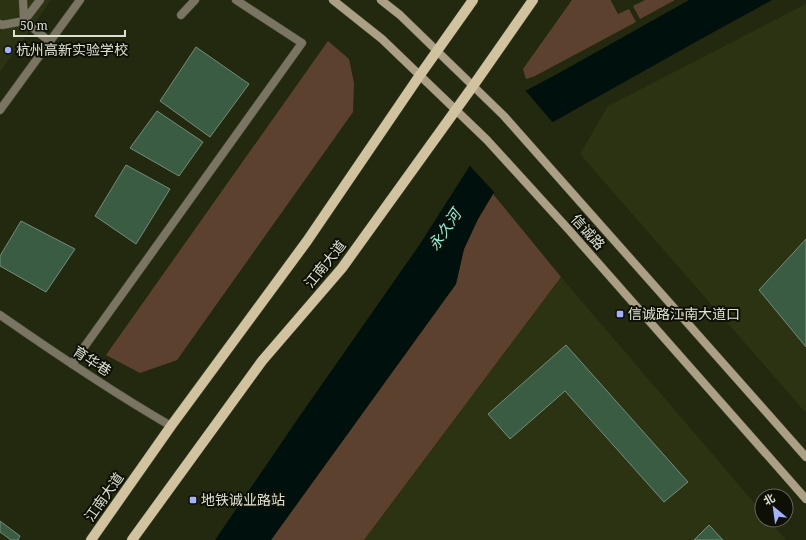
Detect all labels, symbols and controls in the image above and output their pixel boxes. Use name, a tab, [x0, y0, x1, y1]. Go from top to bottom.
scale bar	[14, 12, 125, 38]
text: 50 m	[20, 17, 48, 34]
place label: 杭州高新实验学校	[16, 40, 128, 59]
marker: 杭州高新实验学校	[3, 45, 13, 55]
water label: 永久河	[423, 203, 467, 254]
street label: 信诚路	[567, 210, 609, 254]
street label: 江南大道	[300, 236, 350, 291]
place label: 信诚路江南大道口	[628, 304, 740, 323]
marker: 信诚路江南大道口	[615, 309, 625, 319]
street label: 育华巷	[69, 341, 115, 380]
street label: 江南大道	[80, 468, 127, 525]
north arrow	[754, 488, 794, 528]
place label: 地铁诚业路站	[201, 490, 285, 509]
text: 北	[760, 490, 777, 508]
marker: 地铁诚业路站	[188, 495, 198, 505]

